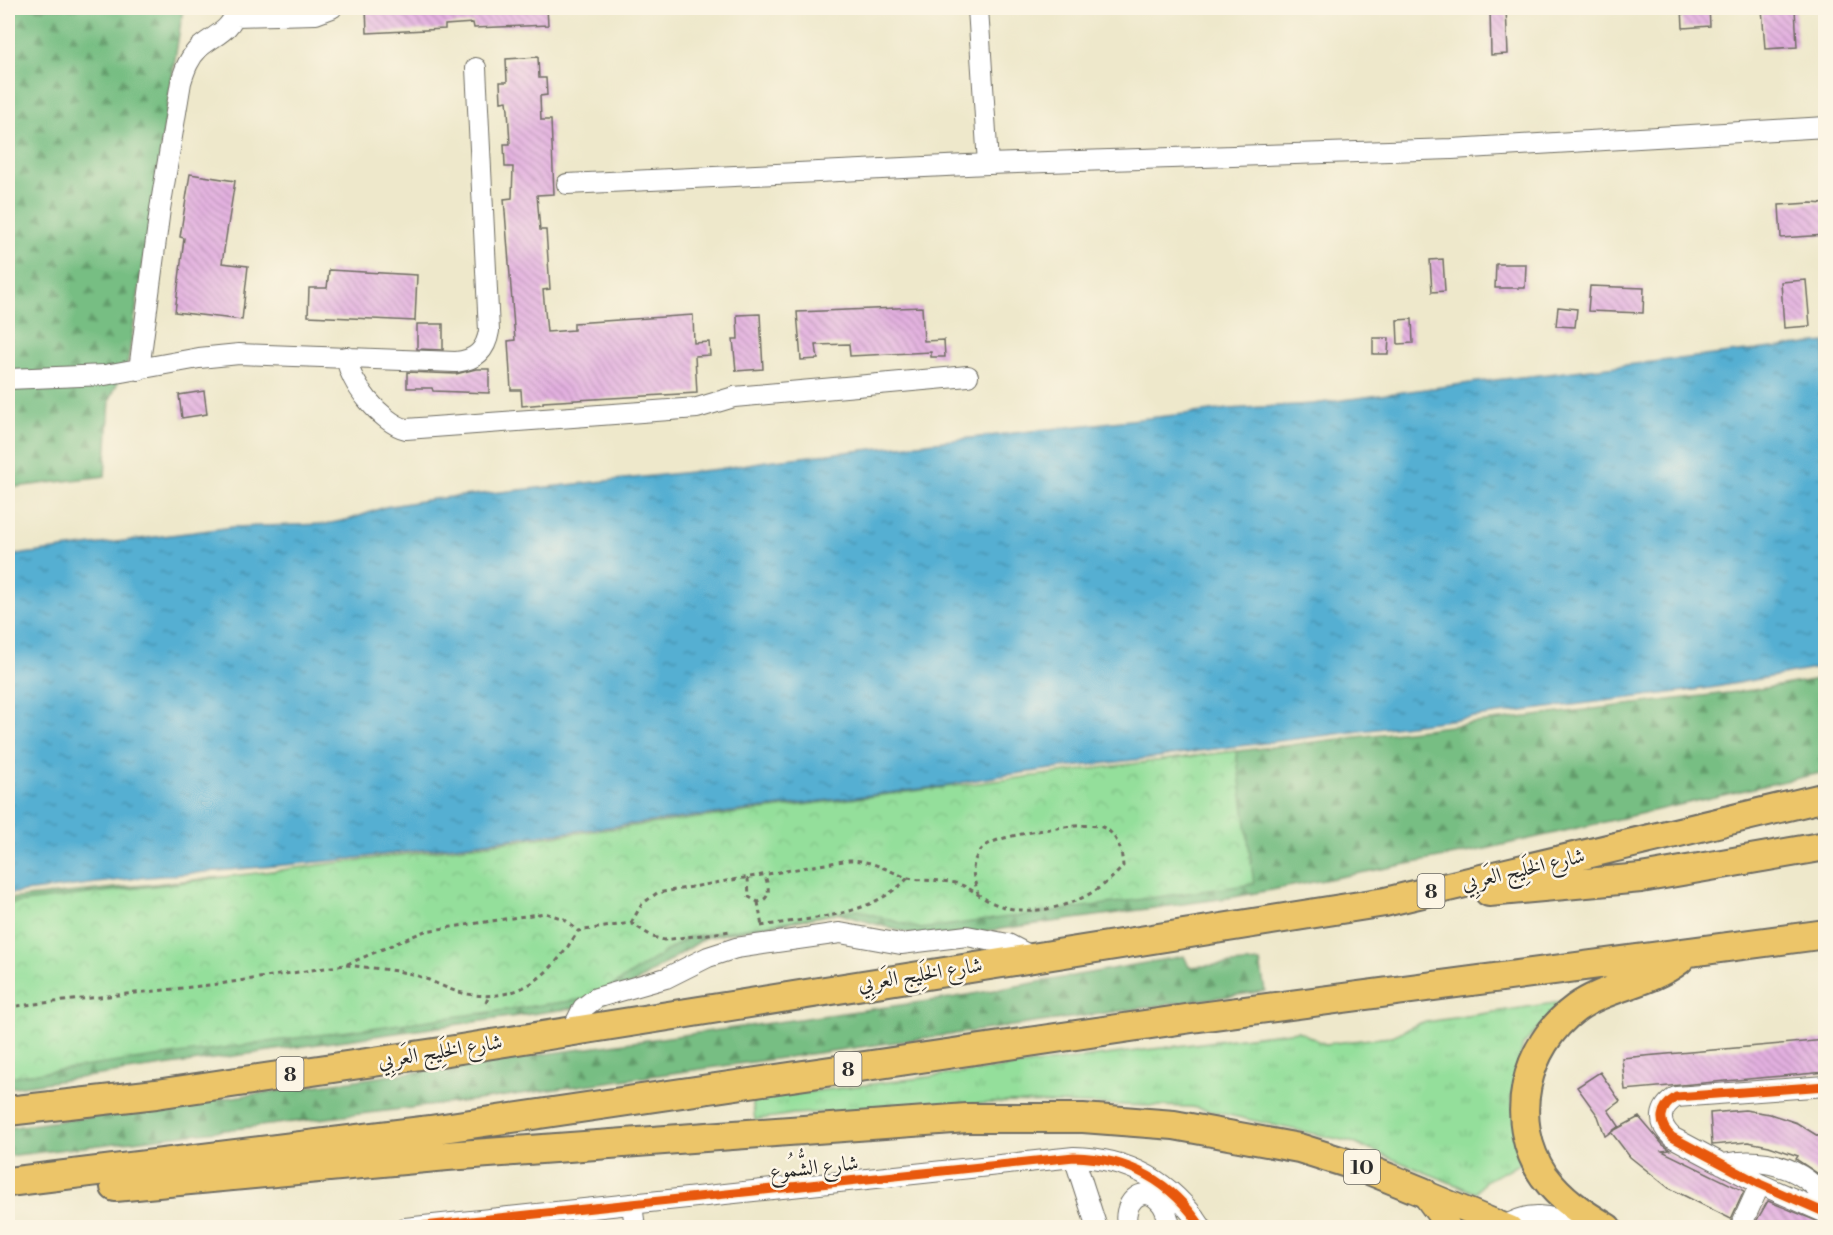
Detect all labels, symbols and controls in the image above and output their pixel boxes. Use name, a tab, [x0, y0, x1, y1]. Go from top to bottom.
street label: شارع الخَلِيج العَربِي	[1458, 840, 1589, 902]
road number: 8	[1418, 874, 1444, 908]
street label: شارع الخَلِيج العَربِي	[855, 949, 985, 1003]
street label: شارع الخَلِيج العَربِي	[375, 1026, 505, 1080]
road number: 8	[834, 1052, 862, 1086]
road number: 8	[276, 1057, 304, 1091]
street label: شارع الشُّمُوع	[767, 1142, 860, 1190]
road number: 10	[1344, 1150, 1380, 1184]

